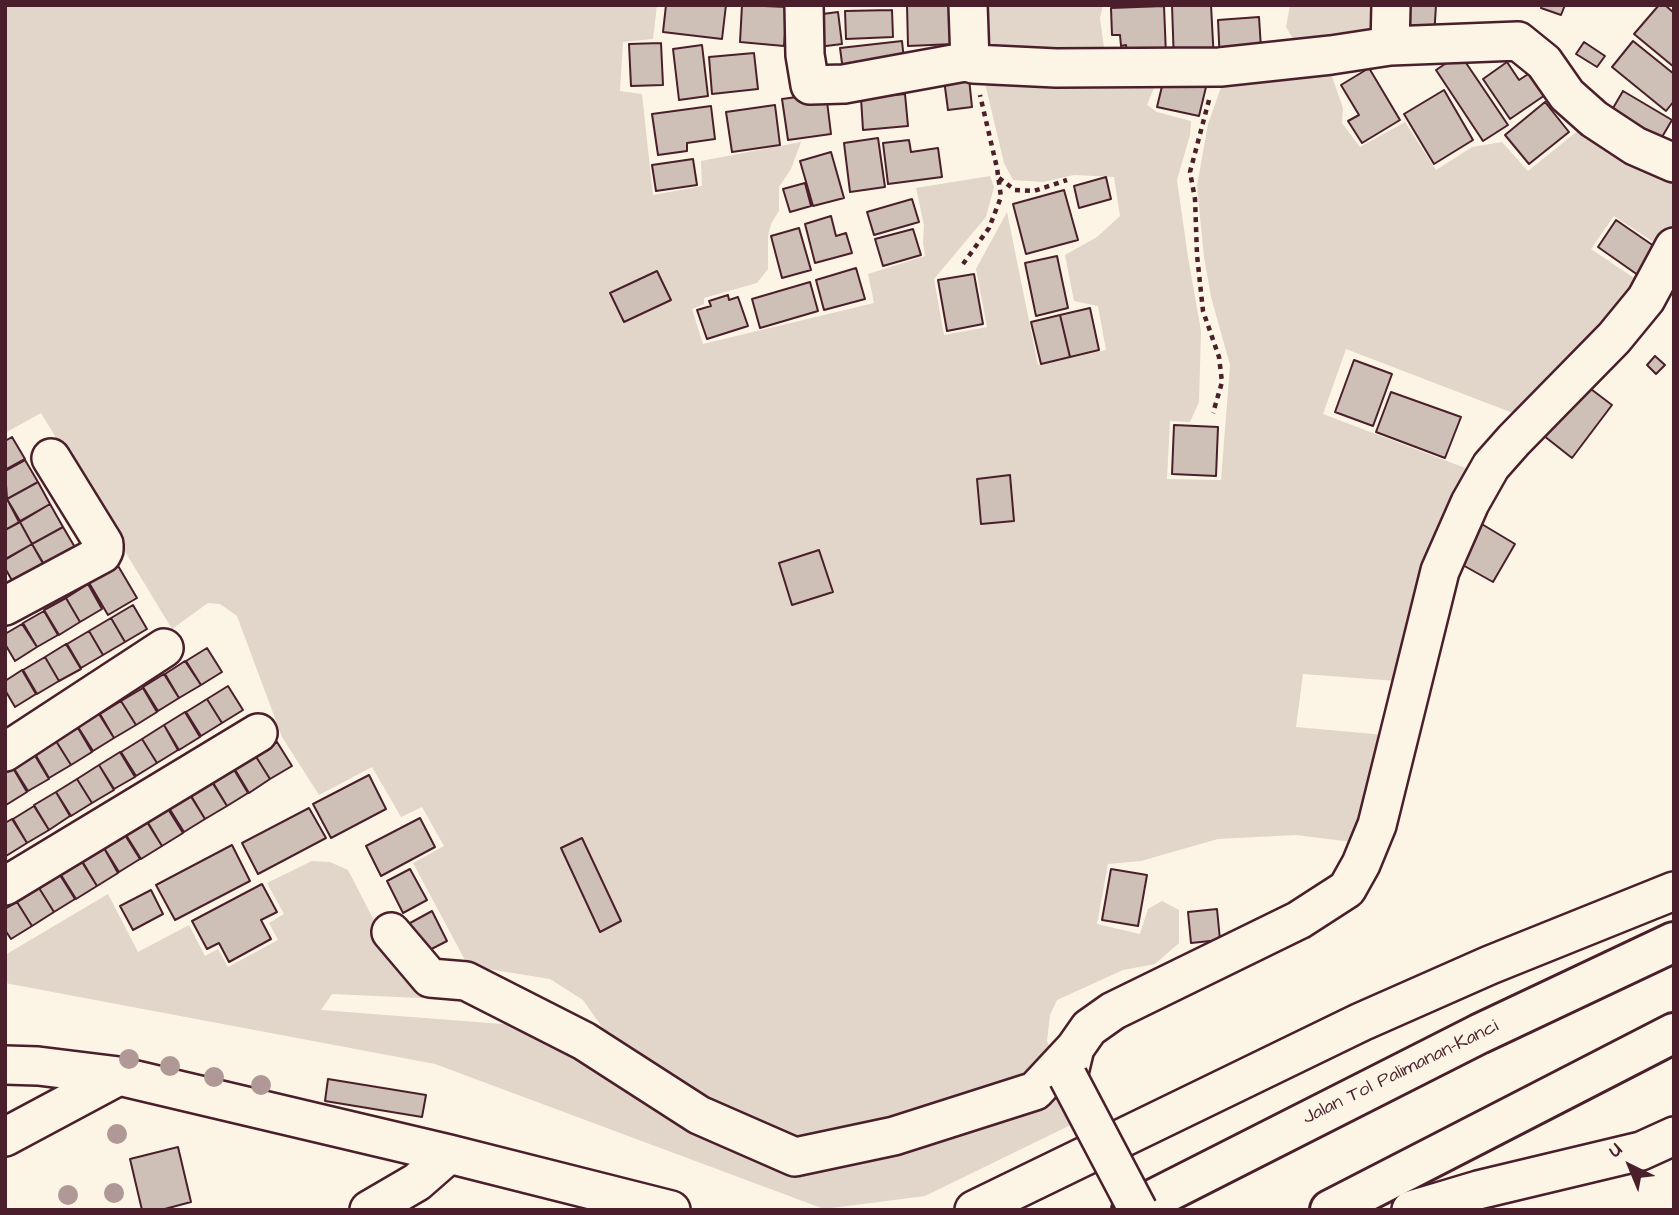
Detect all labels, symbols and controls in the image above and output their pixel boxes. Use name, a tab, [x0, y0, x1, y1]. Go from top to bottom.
street label: Jalan Tol Palimanan–Kanci	[1299, 1016, 1503, 1130]
north arrow	[1595, 1131, 1665, 1201]
text: U	[1602, 1137, 1628, 1164]

